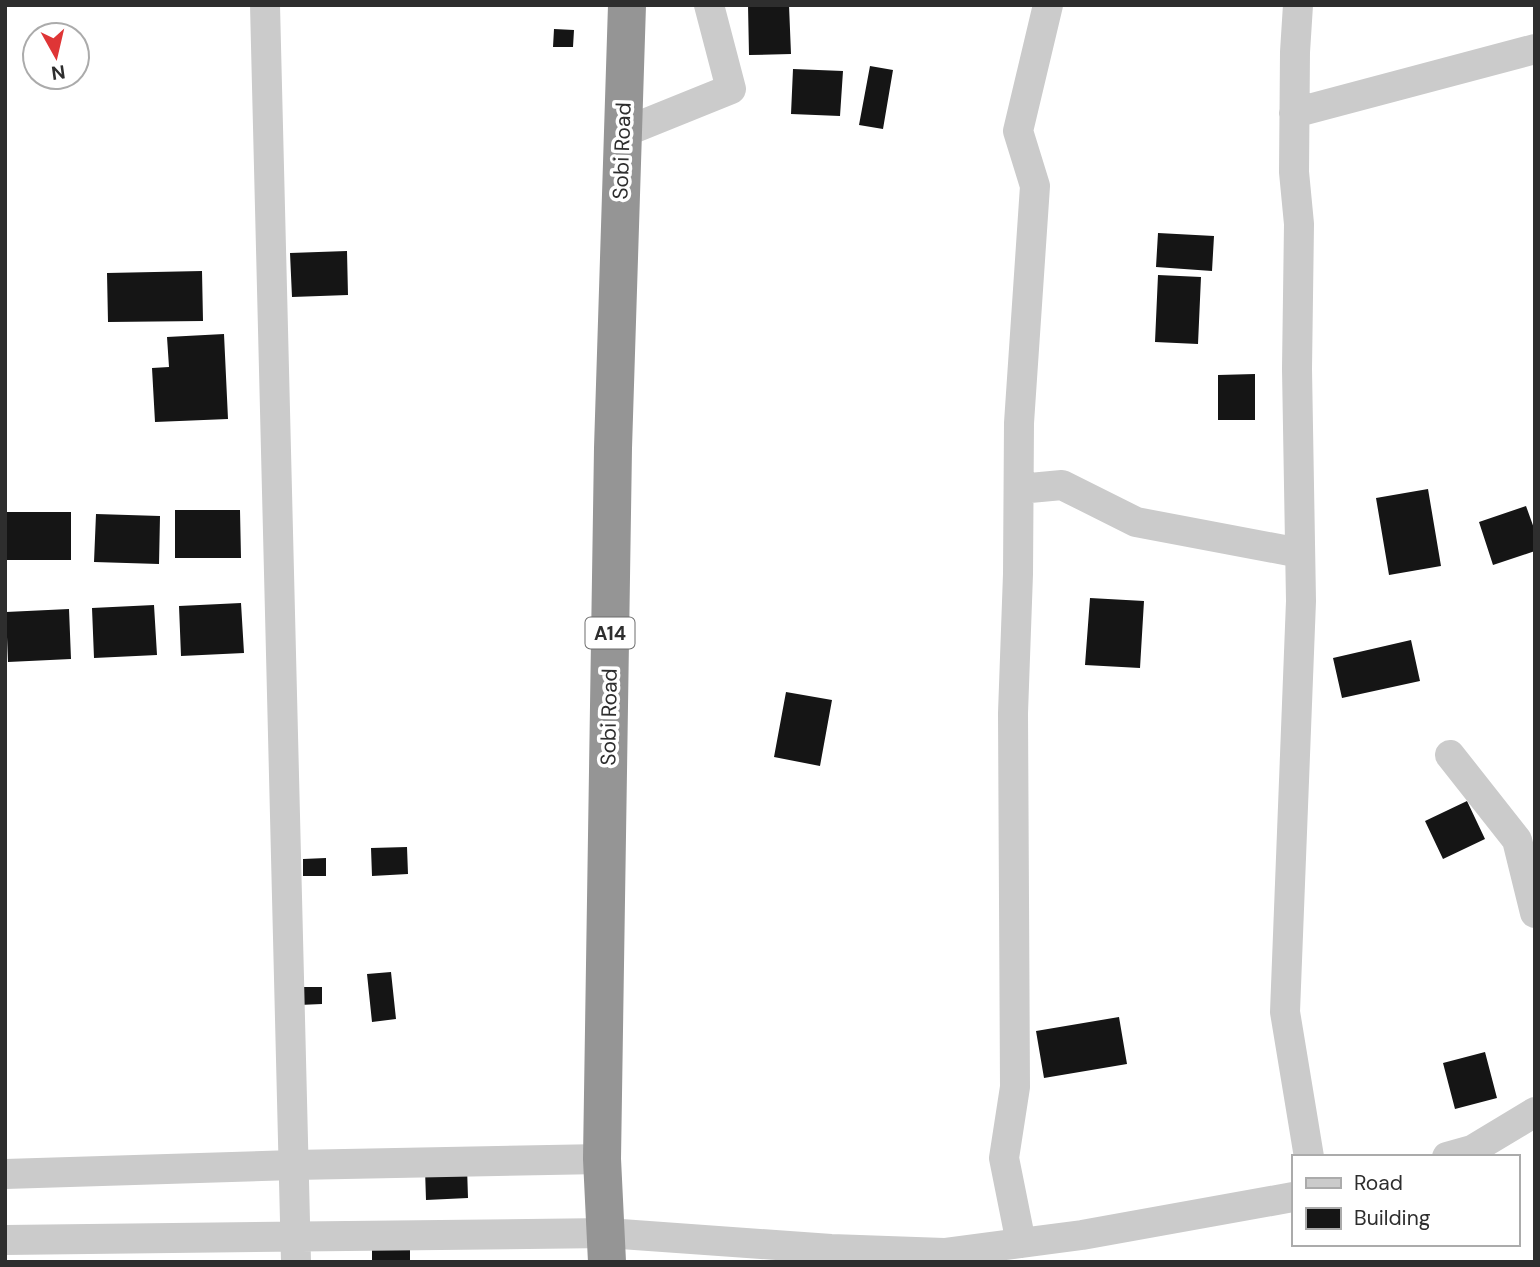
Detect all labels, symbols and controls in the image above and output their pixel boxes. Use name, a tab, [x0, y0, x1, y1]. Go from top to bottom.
north arrow	[21, 21, 91, 91]
text: N	[50, 59, 67, 86]
street label: Sobi Road	[606, 102, 638, 200]
road number: A14	[586, 618, 634, 648]
street label: Sobi Road	[594, 668, 624, 766]
legend	[1292, 1155, 1519, 1246]
text: Road	[1354, 1169, 1403, 1197]
text: Building	[1354, 1204, 1431, 1232]

